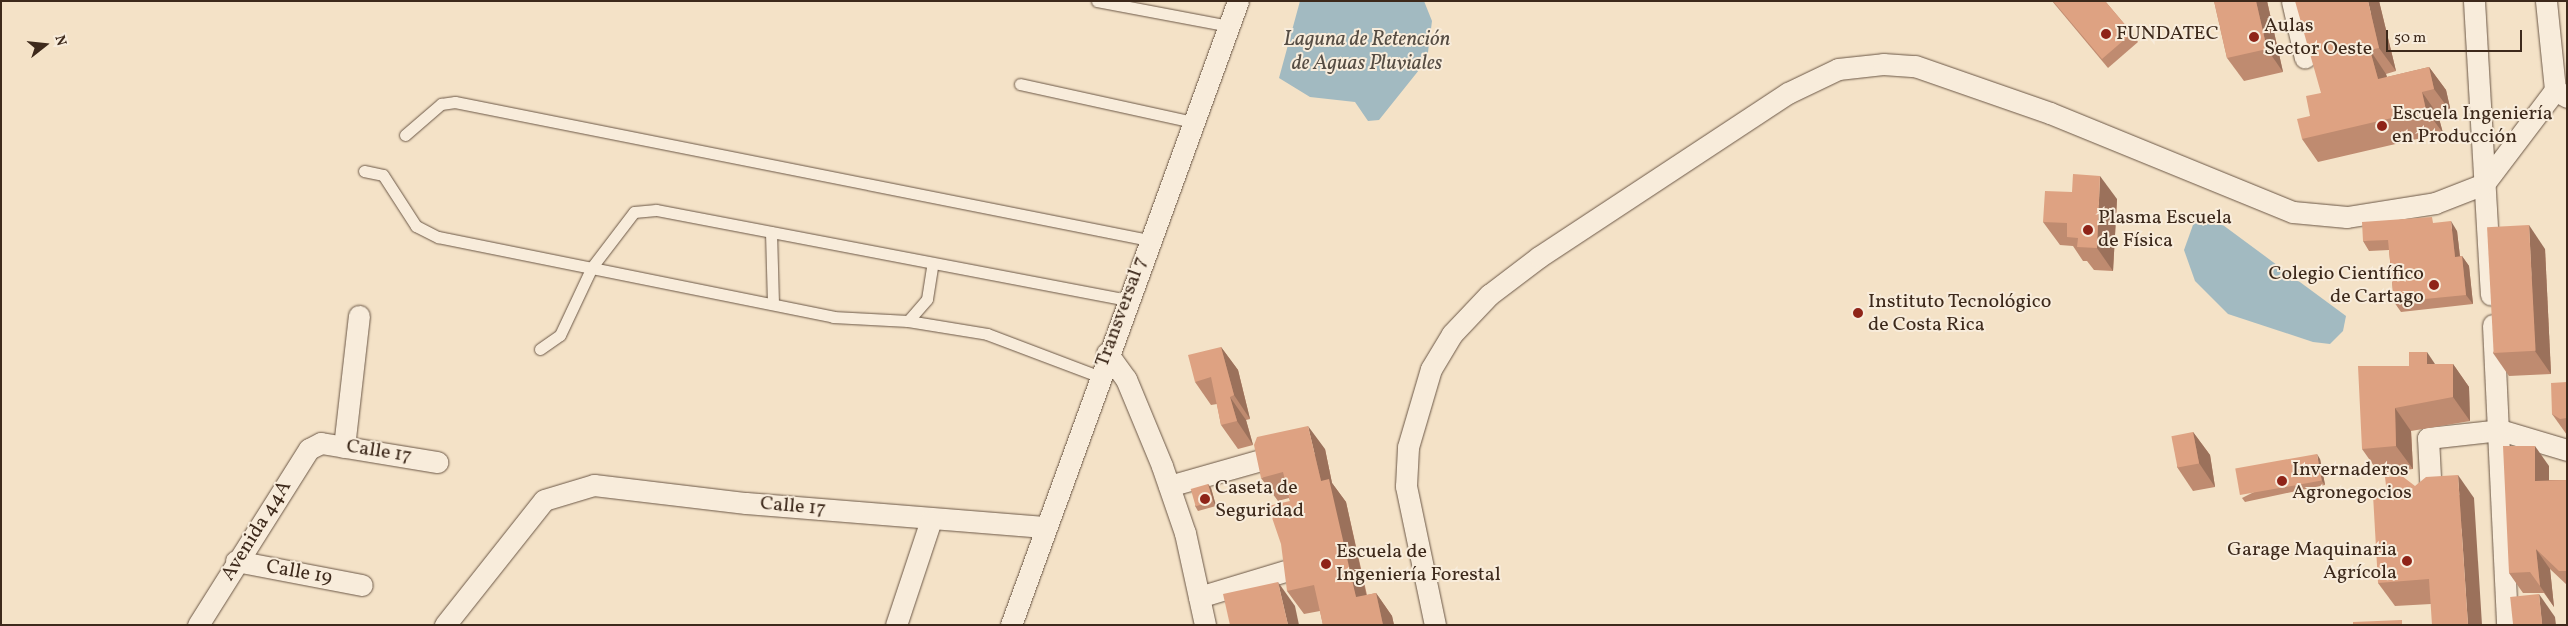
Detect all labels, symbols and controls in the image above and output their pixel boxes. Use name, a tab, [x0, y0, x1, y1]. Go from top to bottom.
place label: Aulas Sector Oeste	[2264, 14, 2372, 61]
north arrow	[20, 20, 70, 70]
scale bar	[2388, 20, 2524, 52]
place label: FUNDATEC	[2116, 22, 2219, 46]
water label: Laguna de Retención de Aguas Pluviales	[1284, 27, 1450, 77]
marker: FUNDATEC	[2100, 28, 2112, 40]
text: 50 m	[2394, 28, 2426, 49]
marker: Aulas Sector Oeste	[2248, 31, 2260, 43]
text: N	[49, 33, 70, 48]
place label: Escuela Ingeniería en Producción	[2392, 102, 2553, 149]
marker: Escuela Ingeniería en Producción	[2376, 120, 2388, 132]
place label: Plasma Escuela de Física	[2098, 206, 2232, 253]
marker: Plasma Escuela de Física	[2082, 224, 2094, 236]
street label: Transversal 7	[1091, 254, 1153, 370]
place label: Colegio Científico de Cartago	[2269, 262, 2424, 309]
marker: Colegio Científico de Cartago	[2428, 279, 2440, 291]
place label: Instituto Tecnológico de Costa Rica	[1868, 290, 2052, 337]
marker: Instituto Tecnológico de Costa Rica	[1852, 307, 1864, 319]
street label: Calle 17	[345, 435, 413, 469]
place label: Invernaderos Agronegocios	[2292, 458, 2412, 505]
marker: Invernaderos Agronegocios	[2276, 475, 2288, 487]
street label: Avenida 44A	[217, 476, 297, 586]
place label: Caseta de Seguridad	[1215, 476, 1304, 523]
street label: Calle 17	[759, 492, 827, 522]
marker: Caseta de Seguridad	[1199, 493, 1211, 505]
place label: Garage Maquinaria Agrícola	[2227, 538, 2397, 585]
place label: Escuela de Ingeniería Forestal	[1336, 540, 1501, 587]
street label: Calle 19	[264, 555, 334, 591]
marker: Garage Maquinaria Agrícola	[2401, 555, 2413, 567]
marker: Escuela de Ingeniería Forestal	[1320, 558, 1332, 570]

